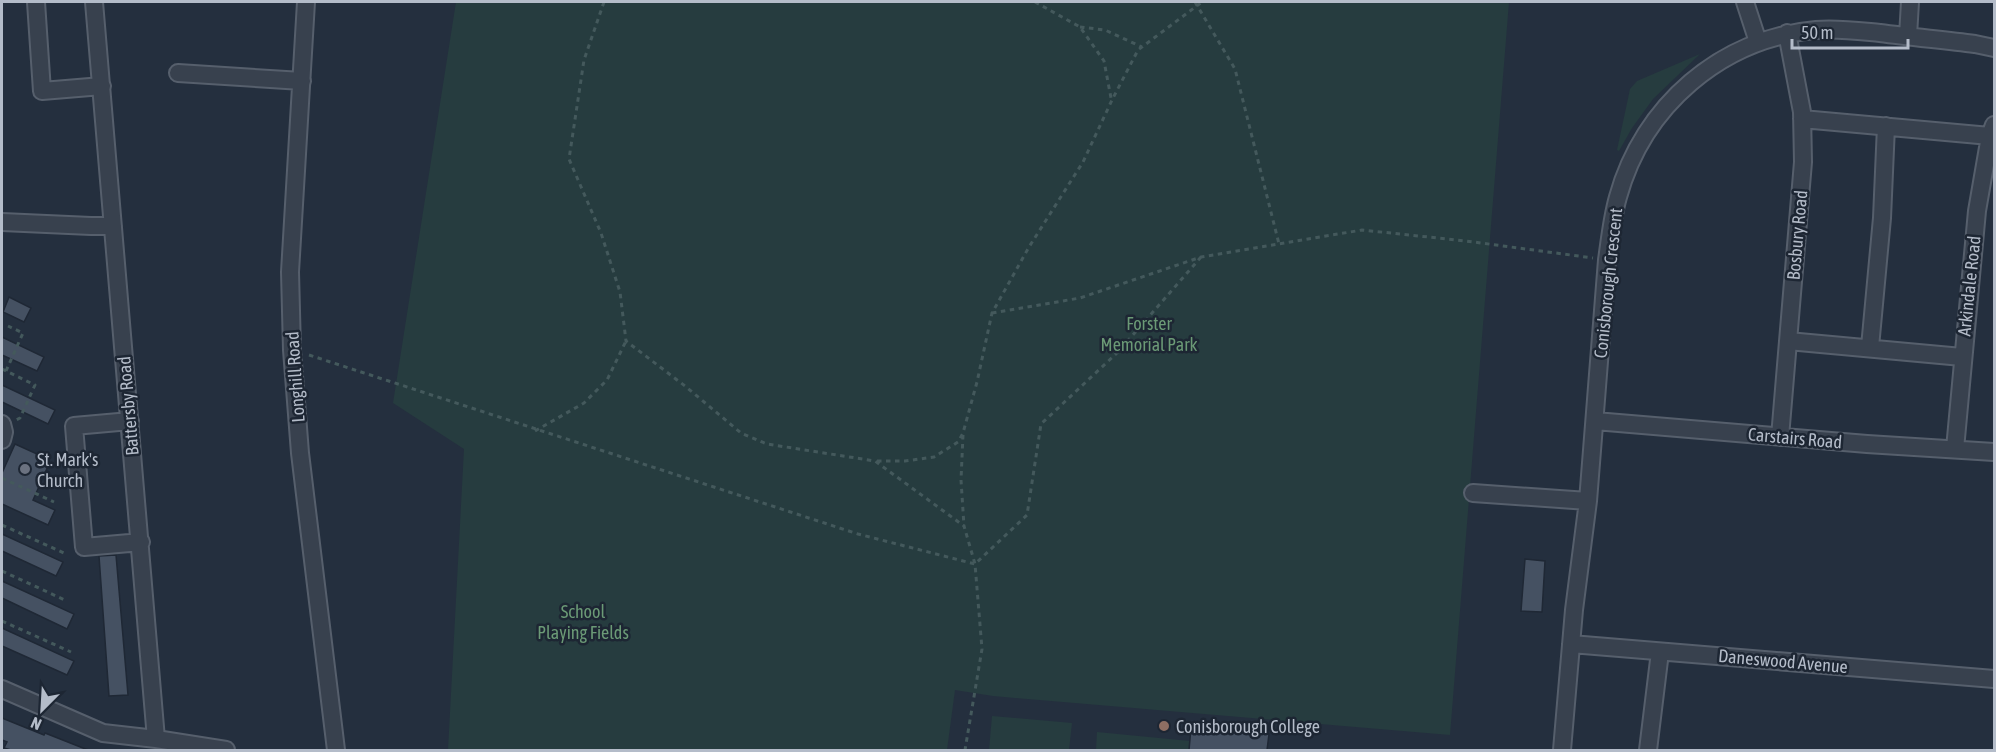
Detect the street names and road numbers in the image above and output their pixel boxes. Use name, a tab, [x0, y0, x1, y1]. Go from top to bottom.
street label: Bosbury Road	[1783, 189, 1811, 281]
street label: Conisborough Crescent	[1590, 207, 1626, 359]
street label: Arkindale Road	[1953, 235, 1985, 337]
street label: Longhill Road	[281, 331, 309, 423]
street label: Battersby Road	[113, 356, 143, 456]
street label: Carstairs Road	[1747, 423, 1843, 453]
street label: Daneswood Avenue	[1717, 645, 1849, 677]

